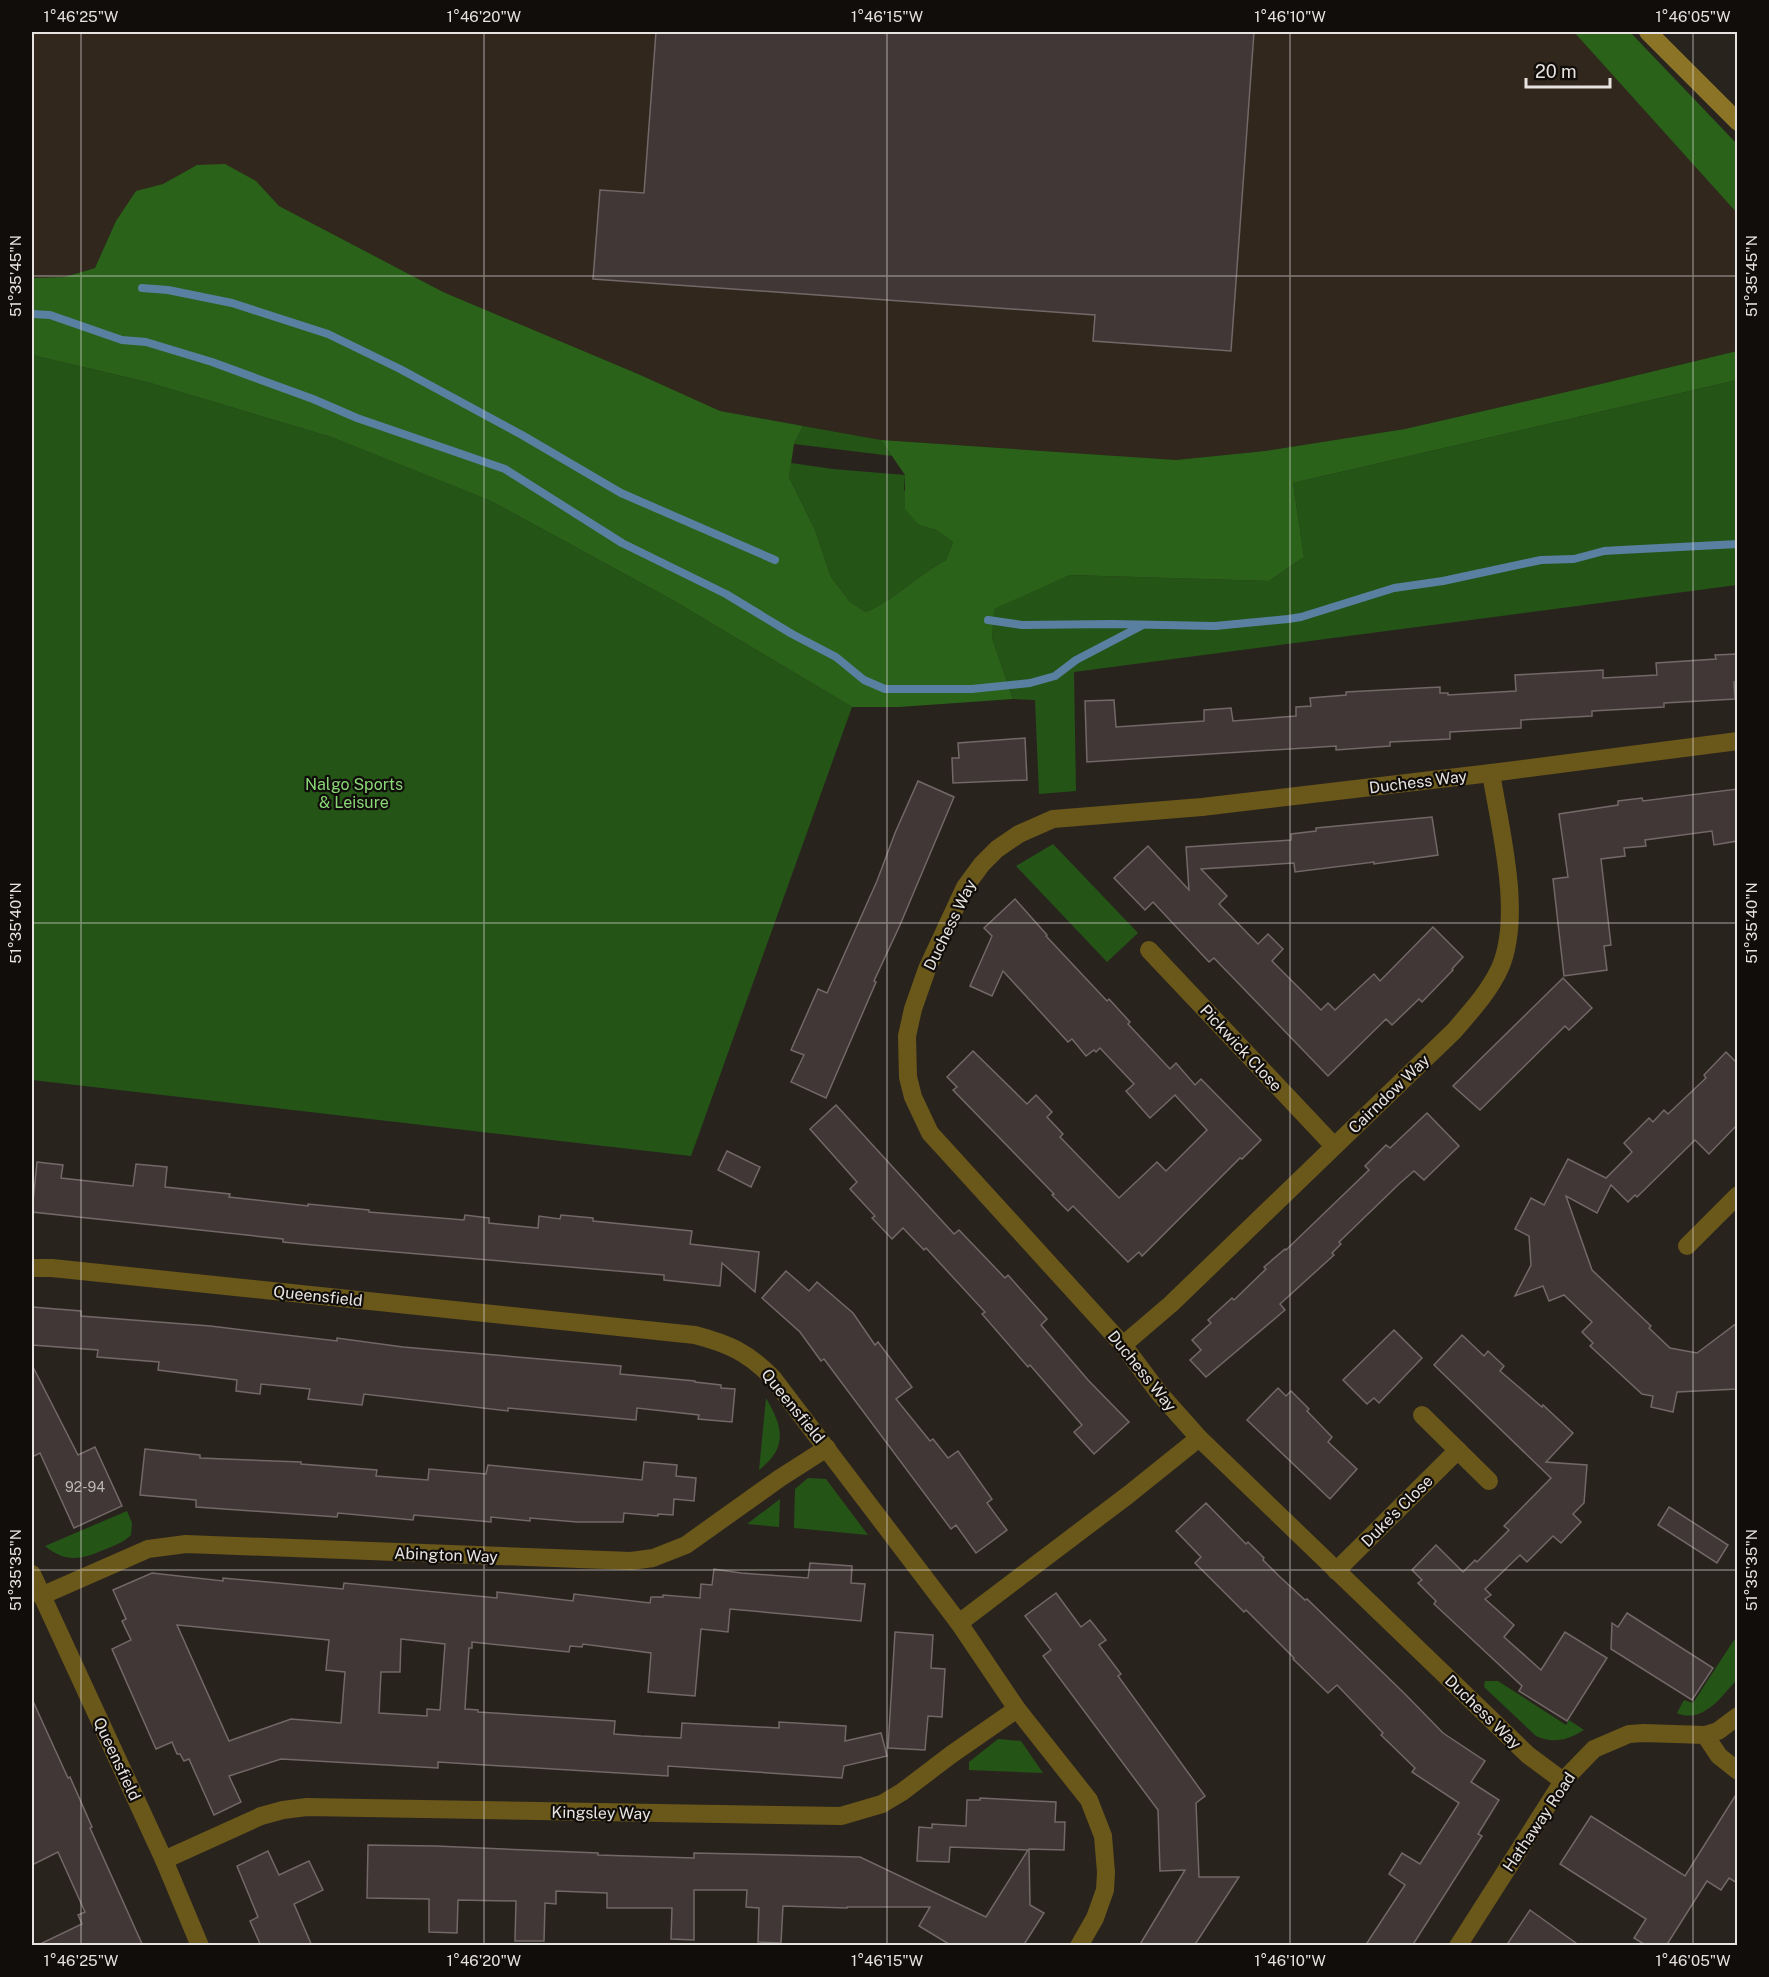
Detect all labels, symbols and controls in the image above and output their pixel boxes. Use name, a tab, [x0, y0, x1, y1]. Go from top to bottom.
text: 1°46'25"W	[44, 8, 118, 25]
text: 1°46'20"W	[447, 8, 521, 25]
text: 1°46'15"W	[851, 8, 923, 25]
text: 1°46'10"W	[1254, 8, 1326, 25]
text: 1°46'05"W	[1655, 8, 1731, 25]
scale bar	[1526, 51, 1610, 89]
text: 20 m	[1535, 61, 1577, 82]
text: 51°35'45"N	[7, 235, 24, 317]
text: 51°35'45"N	[1743, 235, 1760, 317]
street label: Duchess Way	[1368, 767, 1468, 797]
park label: Nalgo Sports & Leisure	[305, 775, 403, 812]
street label: Duchess Way	[920, 876, 980, 973]
text: 51°35'40"N	[7, 882, 24, 964]
text: 51°35'40"N	[1743, 882, 1760, 964]
street label: Pickwick Close	[1196, 1001, 1286, 1095]
street label: Cairndow Way	[1344, 1050, 1434, 1137]
street label: Queensfield	[272, 1282, 364, 1310]
street label: Duchess Way	[1104, 1327, 1181, 1416]
street label: Queensfield	[757, 1365, 829, 1447]
street label: Duke's Close	[1357, 1471, 1437, 1551]
house number: 92-94	[65, 1479, 105, 1495]
text: 51°35'35"N	[7, 1529, 24, 1611]
text: 51°35'35"N	[1743, 1529, 1760, 1611]
street label: Abington Way	[394, 1544, 499, 1566]
street label: Duchess Way	[1441, 1671, 1525, 1753]
street label: Queensfield	[89, 1714, 145, 1804]
street label: Hathaway Road	[1499, 1769, 1579, 1875]
street label: Kingsley Way	[551, 1803, 651, 1823]
text: 1°46'25"W	[44, 1952, 118, 1969]
text: 1°46'20"W	[447, 1952, 521, 1969]
text: 1°46'15"W	[851, 1952, 923, 1969]
text: 1°46'10"W	[1254, 1952, 1326, 1969]
text: 1°46'05"W	[1655, 1952, 1731, 1969]

